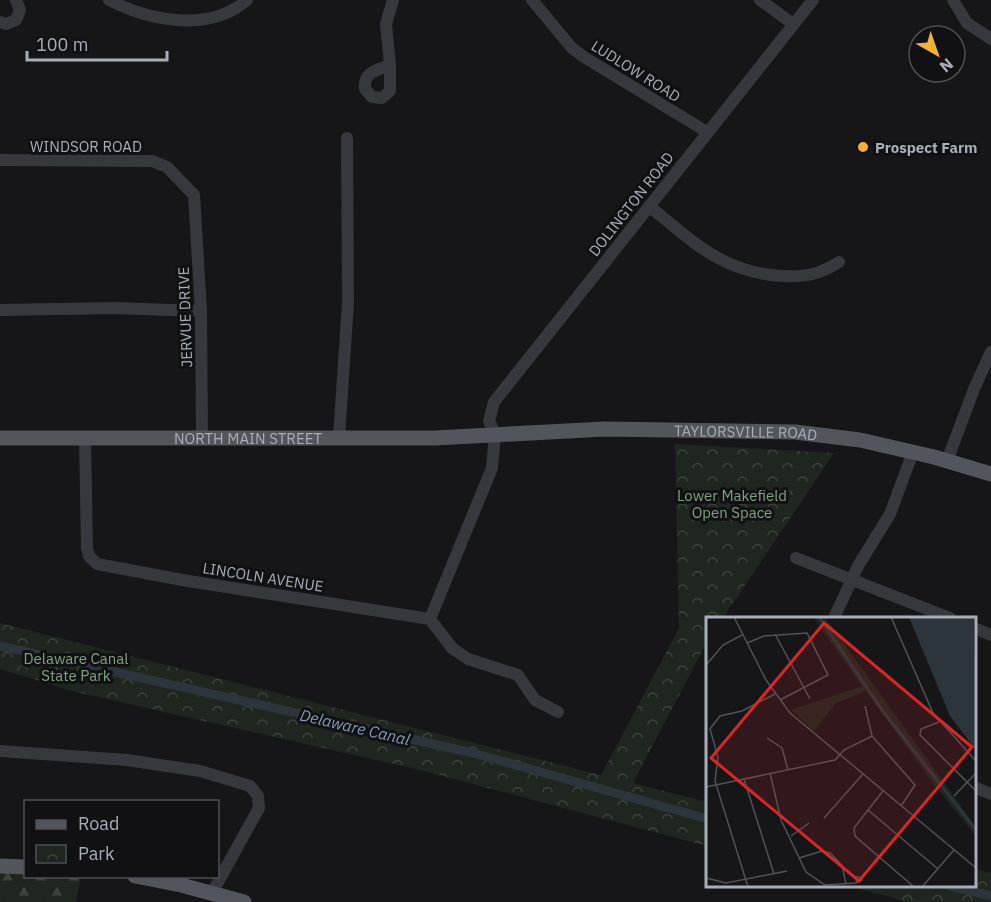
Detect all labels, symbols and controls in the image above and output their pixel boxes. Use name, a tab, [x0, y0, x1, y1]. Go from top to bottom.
scale bar	[27, 24, 166, 62]
north arrow	[907, 24, 967, 84]
text: 100 m	[36, 33, 88, 56]
street label: LUDLOW ROAD	[588, 36, 684, 106]
text: N	[936, 54, 958, 77]
street label: WINDSOR ROAD	[30, 137, 142, 156]
place label: Prospect Farm	[875, 138, 977, 157]
marker: Prospect Farm	[856, 140, 870, 154]
street label: DOLINGTON ROAD	[584, 148, 678, 260]
street label: JERVUE DRIVE	[174, 266, 196, 368]
street label: TAYLORSVILLE ROAD	[674, 421, 818, 444]
street label: NORTH MAIN STREET	[174, 429, 322, 448]
park label: Lower Makefield Open Space	[677, 486, 787, 522]
street label: LINCOLN AVENUE	[201, 558, 325, 596]
inset map	[706, 617, 976, 887]
park label: Delaware Canal State Park	[24, 649, 128, 685]
water label: Delaware Canal	[298, 705, 413, 750]
legend	[24, 800, 219, 878]
text: Road	[78, 812, 119, 835]
text: Park	[78, 842, 115, 865]

